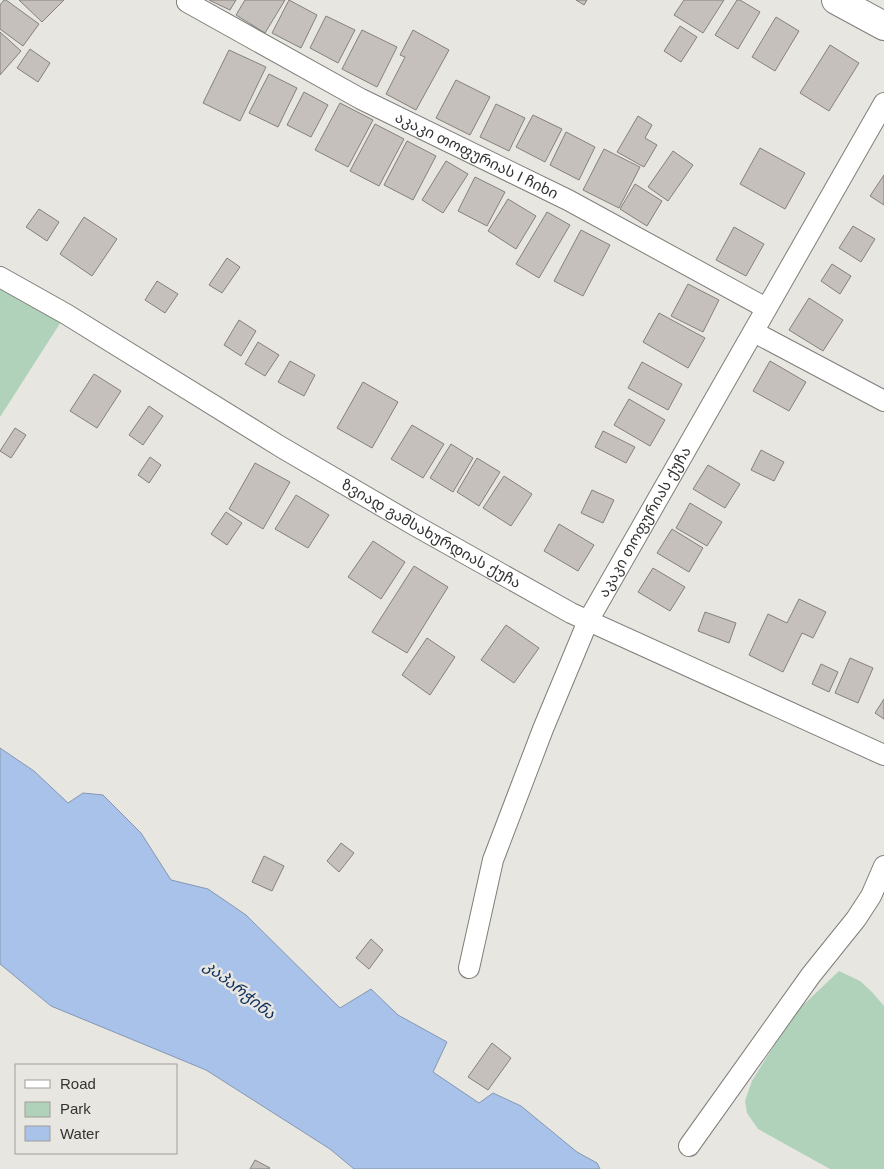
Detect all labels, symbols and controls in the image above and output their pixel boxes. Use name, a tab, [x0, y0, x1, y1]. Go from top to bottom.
street label: აკაკი თოფურიას I ჩიხი	[393, 108, 561, 202]
street label: აკაკი თოფურიას ქუჩა	[594, 443, 694, 600]
street label: ზვიად გამსახურდიას ქუჩა	[339, 475, 524, 591]
water label: კაპარჭინა	[200, 956, 279, 1023]
legend	[15, 1064, 178, 1154]
text: Road	[60, 1075, 96, 1092]
text: Park	[60, 1100, 91, 1117]
text: Water	[60, 1125, 99, 1142]

